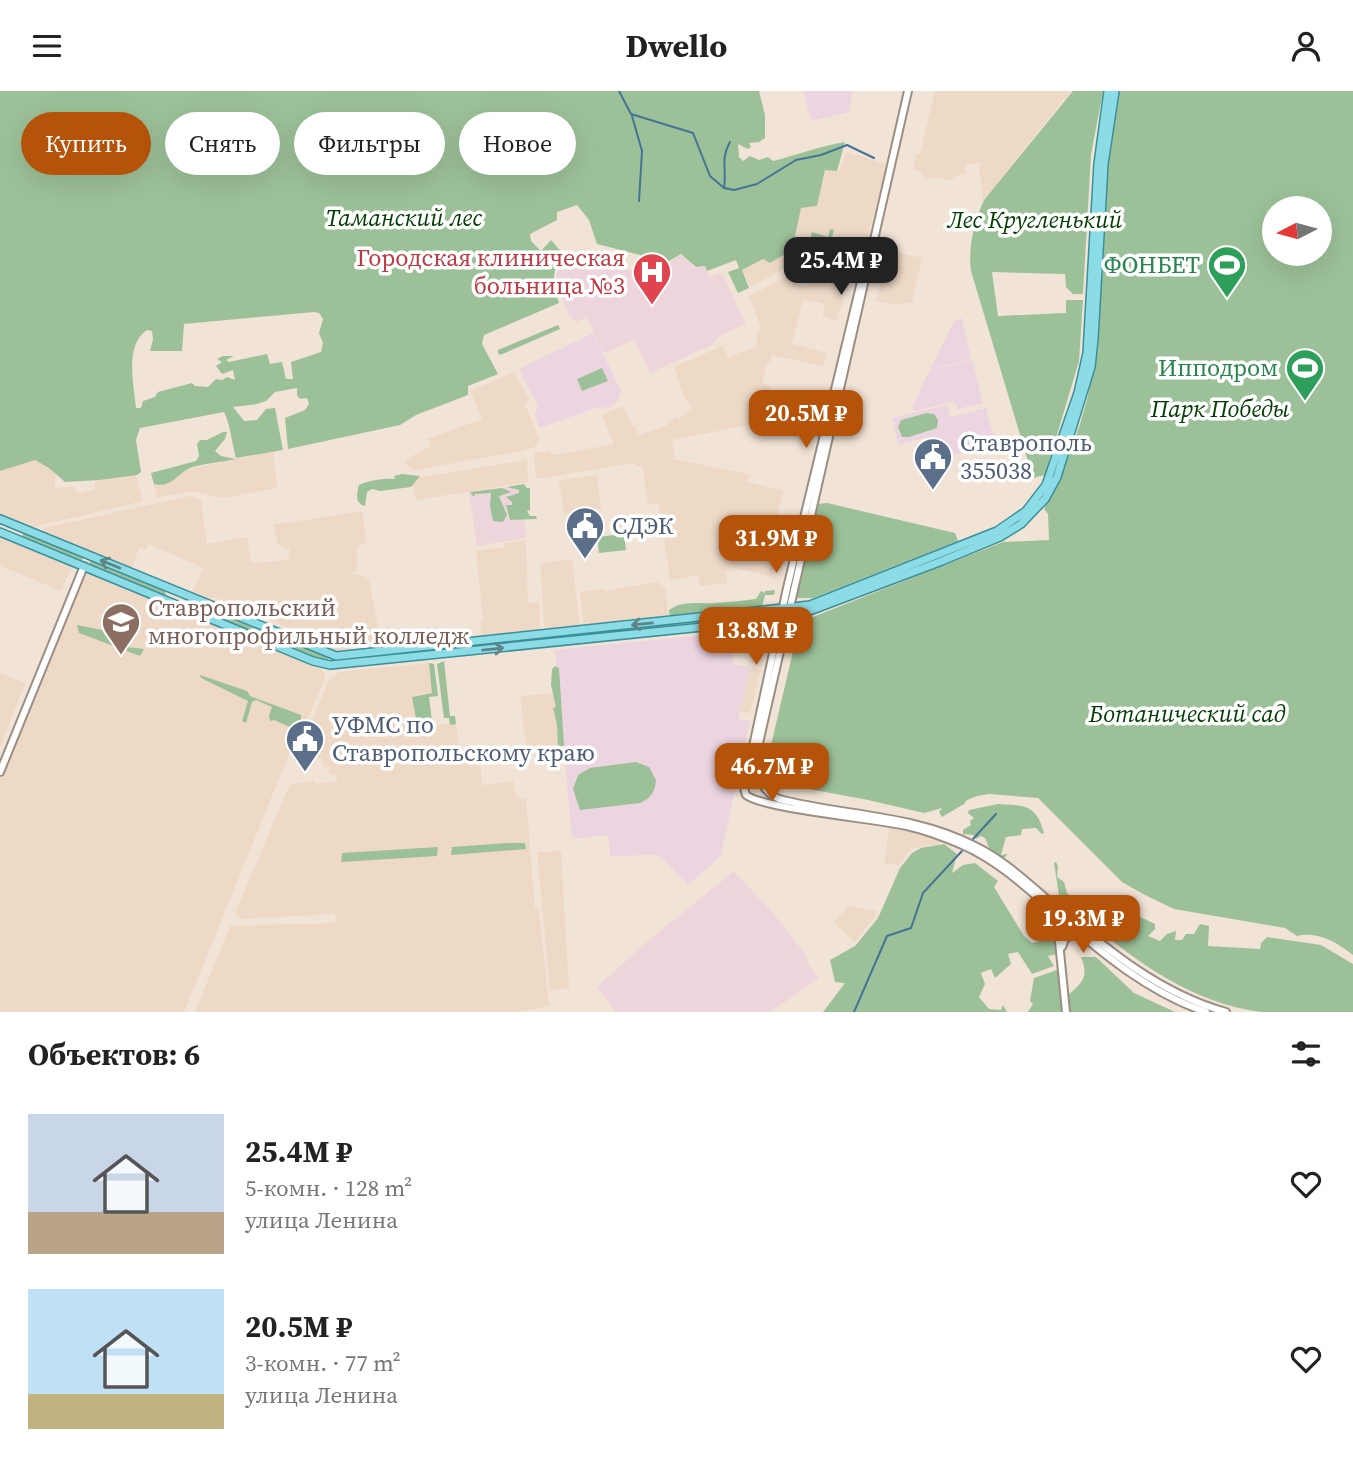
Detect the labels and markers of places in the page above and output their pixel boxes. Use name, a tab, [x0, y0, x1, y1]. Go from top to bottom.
pin: 25.4M ₽	[776, 237, 906, 297]
place label: Городская клиническая больница №3	[357, 241, 625, 302]
sports icon: ФОНБЕТ	[1206, 244, 1248, 299]
place label: ФОНБЕТ	[1104, 248, 1200, 281]
hospital icon: Городская клиническая больница №3	[631, 251, 673, 306]
sports icon: Ипподром	[1284, 347, 1326, 402]
place label: Ипподром	[1158, 351, 1278, 384]
pin: 20.5M ₽	[741, 391, 871, 450]
place label: Ставрополь 355038	[960, 426, 1092, 487]
public building icon: Ставрополь 355038	[912, 436, 954, 491]
public building icon: СДЭК	[564, 505, 606, 560]
place label: СДЭК	[612, 509, 674, 542]
pin: 31.9M ₽	[711, 515, 841, 575]
place label: Ставропольский многопрофильный колледж	[148, 591, 469, 652]
school or university icon: Ставропольский многопрофильный колледж	[100, 601, 142, 656]
pin: 13.8M ₽	[691, 607, 821, 667]
place label: УФМС по Ставропольскому краю	[332, 708, 595, 769]
public building icon: УФМС по Ставропольскому краю	[284, 718, 326, 773]
pin: 46.7M ₽	[707, 743, 837, 803]
pin: 19.3M ₽	[1018, 895, 1148, 955]

